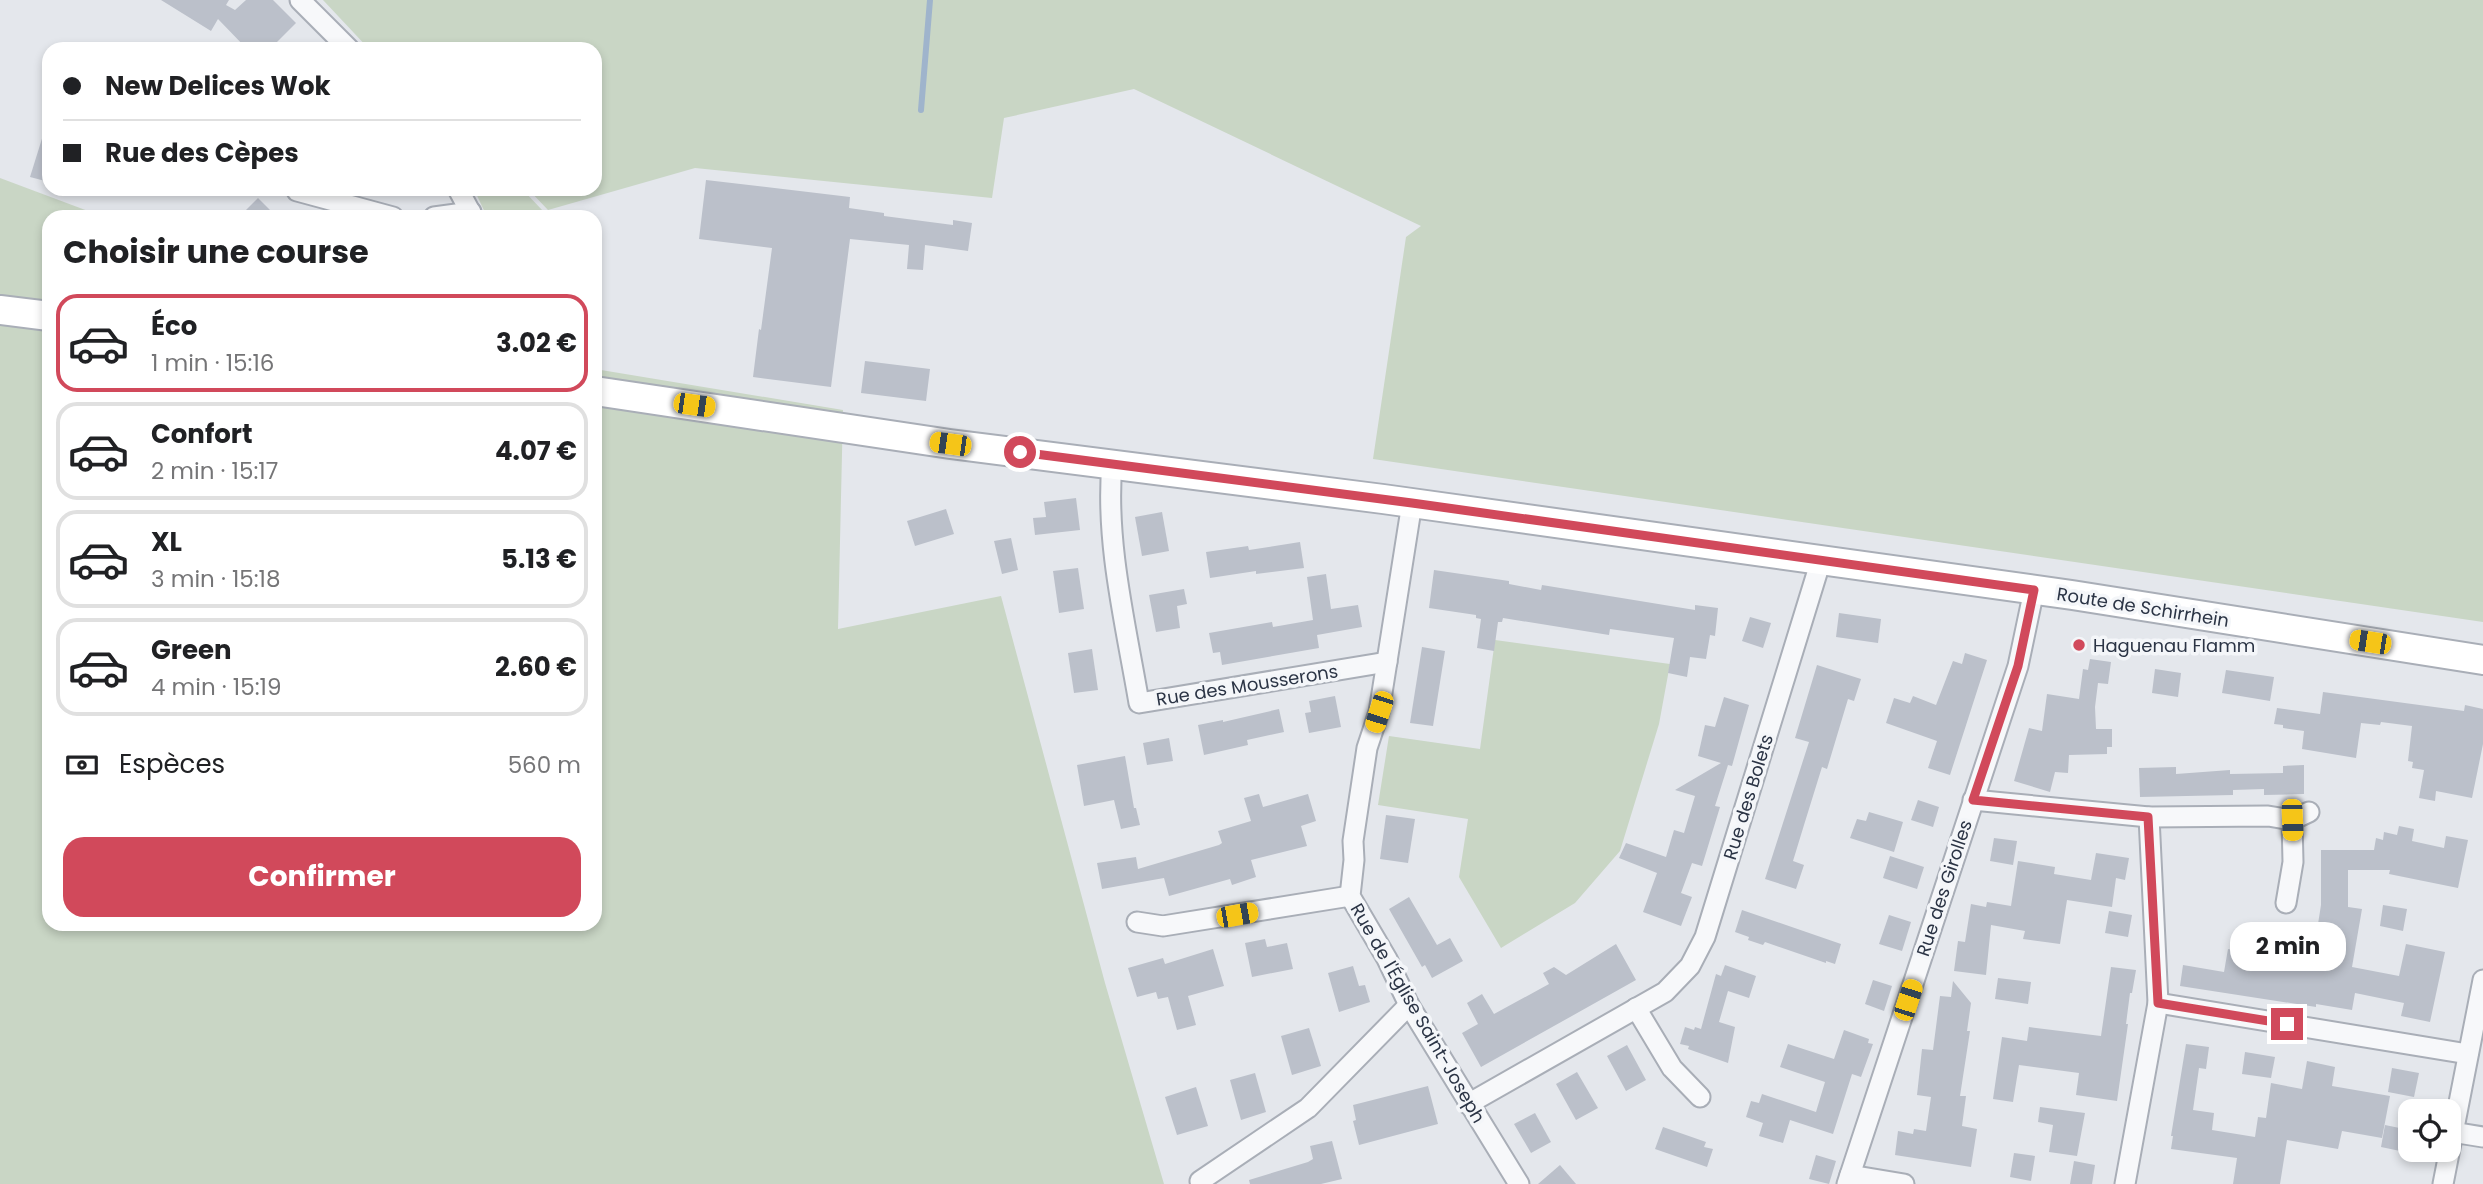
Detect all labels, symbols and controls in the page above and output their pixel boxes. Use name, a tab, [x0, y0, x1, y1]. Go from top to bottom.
text: New Delices Wok	[105, 68, 331, 104]
text: Rue des Cèpes	[105, 135, 299, 171]
text: Choisir une course	[63, 229, 369, 274]
text: Éco	[151, 308, 197, 344]
icon: car	[67, 312, 130, 375]
text: 3.02 €	[496, 325, 577, 361]
text: 1 min · 15:16	[151, 347, 274, 379]
car	[672, 392, 717, 418]
text: Confort	[151, 416, 253, 452]
icon: car	[67, 420, 130, 483]
car	[928, 431, 973, 457]
text: 4.07 €	[495, 433, 577, 469]
route start	[1004, 436, 1036, 468]
text: 2 min · 15:17	[151, 455, 278, 487]
text: XL	[151, 524, 182, 560]
icon: car	[67, 528, 130, 591]
text: 5.13 €	[501, 541, 577, 577]
text: 3 min · 15:18	[151, 563, 281, 595]
street label: Route de Schirrhein	[2055, 581, 2231, 633]
car	[2348, 628, 2393, 656]
text: Green	[151, 632, 232, 668]
place label: Haguenau Flamm	[2093, 633, 2255, 658]
icon: car	[67, 636, 130, 699]
marker: Haguenau Flamm	[2071, 637, 2087, 653]
text: 2.60 €	[495, 649, 577, 685]
street label: Rue des Mousserons	[1154, 658, 1340, 712]
text: 4 min · 15:19	[151, 671, 281, 703]
car	[1363, 689, 1396, 735]
street label: Rue des Bolets	[1717, 731, 1779, 863]
icon: cash	[63, 746, 101, 784]
text: Espèces	[119, 746, 225, 782]
text: 560 m	[508, 749, 581, 781]
car	[2281, 799, 2304, 841]
street label: Rue des Girolles	[1910, 817, 1978, 959]
button: Confirmer	[63, 837, 581, 917]
street label: Rue de l'Église Saint-Joseph	[1345, 899, 1491, 1127]
car	[1215, 901, 1260, 929]
callout: 2 min	[2229, 922, 2345, 972]
text: 2 min	[2256, 930, 2320, 962]
car	[1892, 977, 1925, 1023]
route end	[2271, 1008, 2303, 1040]
map controls	[2398, 1099, 2461, 1162]
button: locate	[2398, 1099, 2461, 1162]

